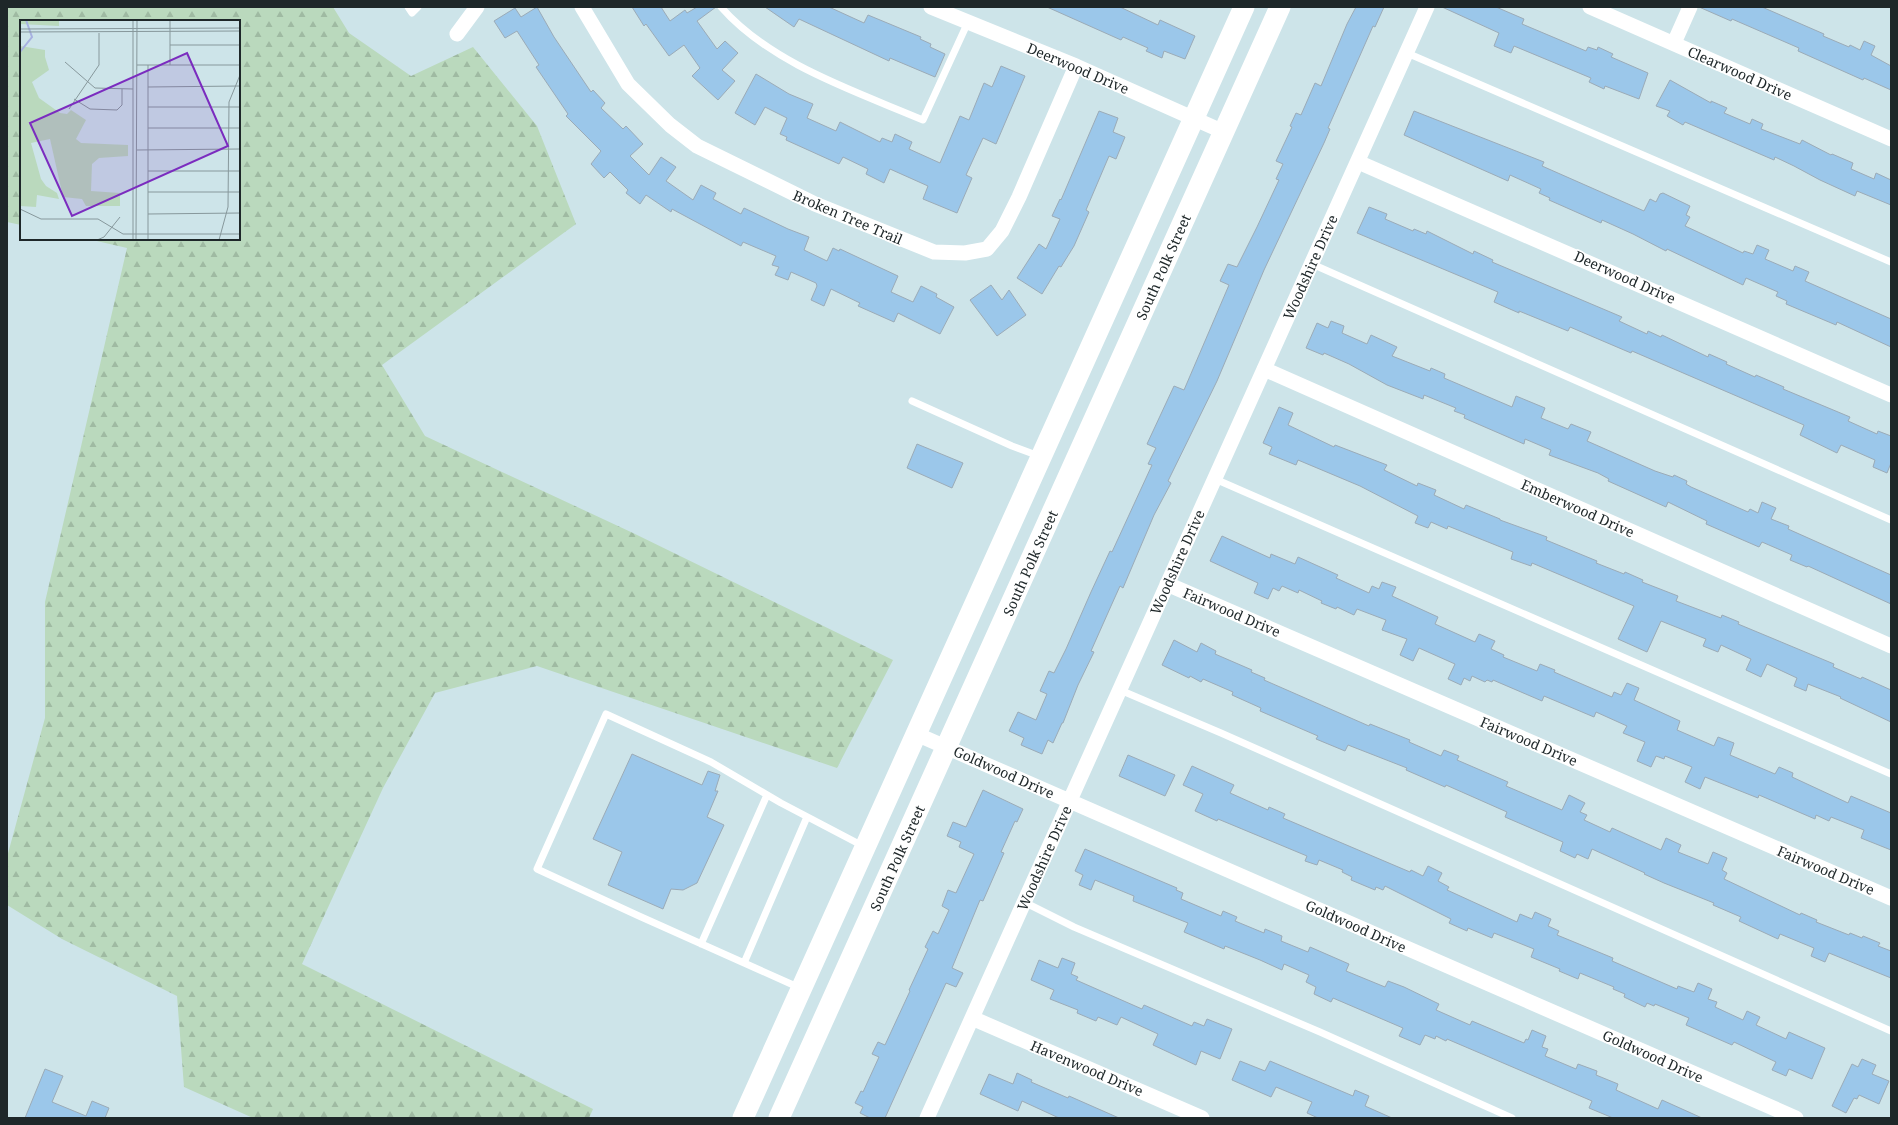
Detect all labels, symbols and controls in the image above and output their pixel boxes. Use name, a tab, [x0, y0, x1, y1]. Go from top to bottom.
inset map	[20, 20, 240, 240]
street label: Deerwood Drive	[1024, 38, 1132, 98]
street label: Clearwood Drive	[1685, 41, 1795, 105]
street label: Broken Tree Trail	[790, 185, 906, 249]
street label: South Polk Street	[1131, 211, 1195, 323]
street label: Woodshire Drive	[1278, 212, 1342, 322]
street label: Deerwood Drive	[1571, 246, 1679, 308]
street label: Emberwood Drive	[1518, 475, 1638, 541]
street label: South Polk Street	[998, 507, 1062, 619]
street label: Woodshire Drive	[1145, 507, 1209, 617]
street label: Fairwood Drive	[1180, 583, 1284, 641]
street label: Fairwood Drive	[1477, 712, 1581, 770]
street label: Goldwood Drive	[951, 741, 1057, 803]
street label: South Polk Street	[865, 802, 929, 914]
street label: Woodshire Drive	[1012, 803, 1076, 913]
street label: Fairwood Drive	[1774, 841, 1878, 899]
street label: Goldwood Drive	[1303, 895, 1409, 957]
street label: Goldwood Drive	[1600, 1025, 1706, 1087]
street label: Havenwood Drive	[1028, 1036, 1146, 1100]

